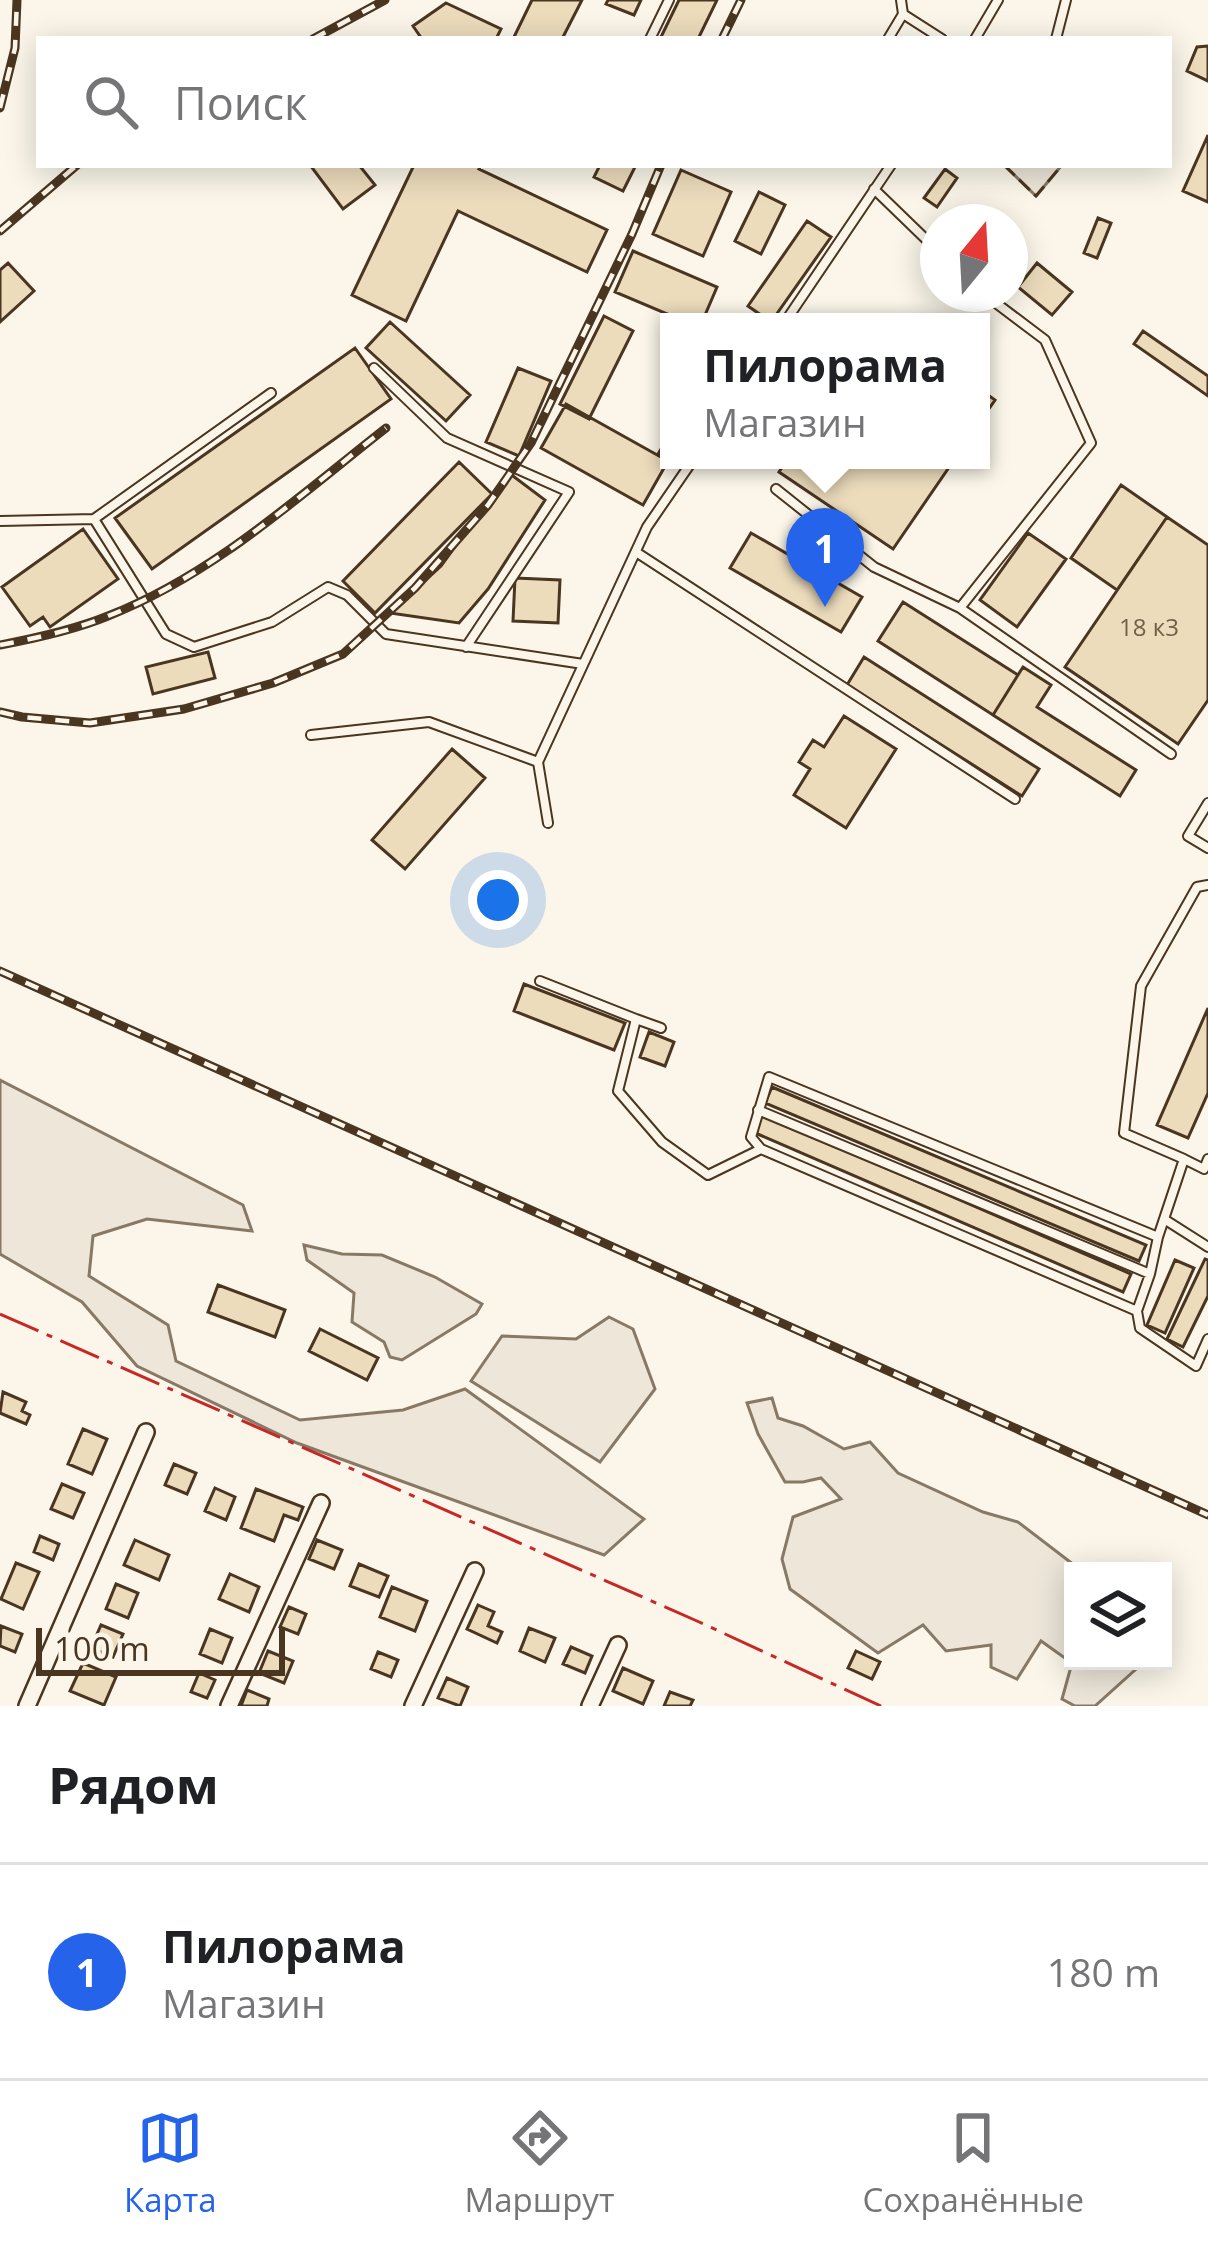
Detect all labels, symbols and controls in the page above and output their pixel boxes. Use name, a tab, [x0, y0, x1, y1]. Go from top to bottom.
search box	[36, 36, 1172, 168]
icon: search	[78, 69, 144, 135]
text: Поиск	[174, 72, 307, 133]
north arrow	[920, 204, 1028, 312]
popup	[660, 313, 990, 469]
text: Пилорама	[703, 334, 947, 395]
text: Магазин	[703, 395, 867, 448]
pin: 1	[786, 508, 864, 607]
house number: 18 к3	[1119, 610, 1179, 643]
your location	[468, 870, 528, 930]
map controls	[1064, 1562, 1172, 1670]
button: layers	[1064, 1562, 1172, 1670]
scale bar	[36, 1622, 285, 1675]
text: 100 m	[54, 1626, 150, 1671]
text: Рядом	[48, 1749, 219, 1819]
text: Пилорама	[162, 1915, 406, 1976]
text: 1	[76, 1945, 98, 1998]
text: 180 m	[1047, 1945, 1160, 1998]
text: Магазин	[162, 1976, 326, 2029]
tab: Карта	[124, 2105, 217, 2222]
tab: Маршрут	[465, 2105, 614, 2222]
tab: Сохранённые	[862, 2105, 1084, 2222]

